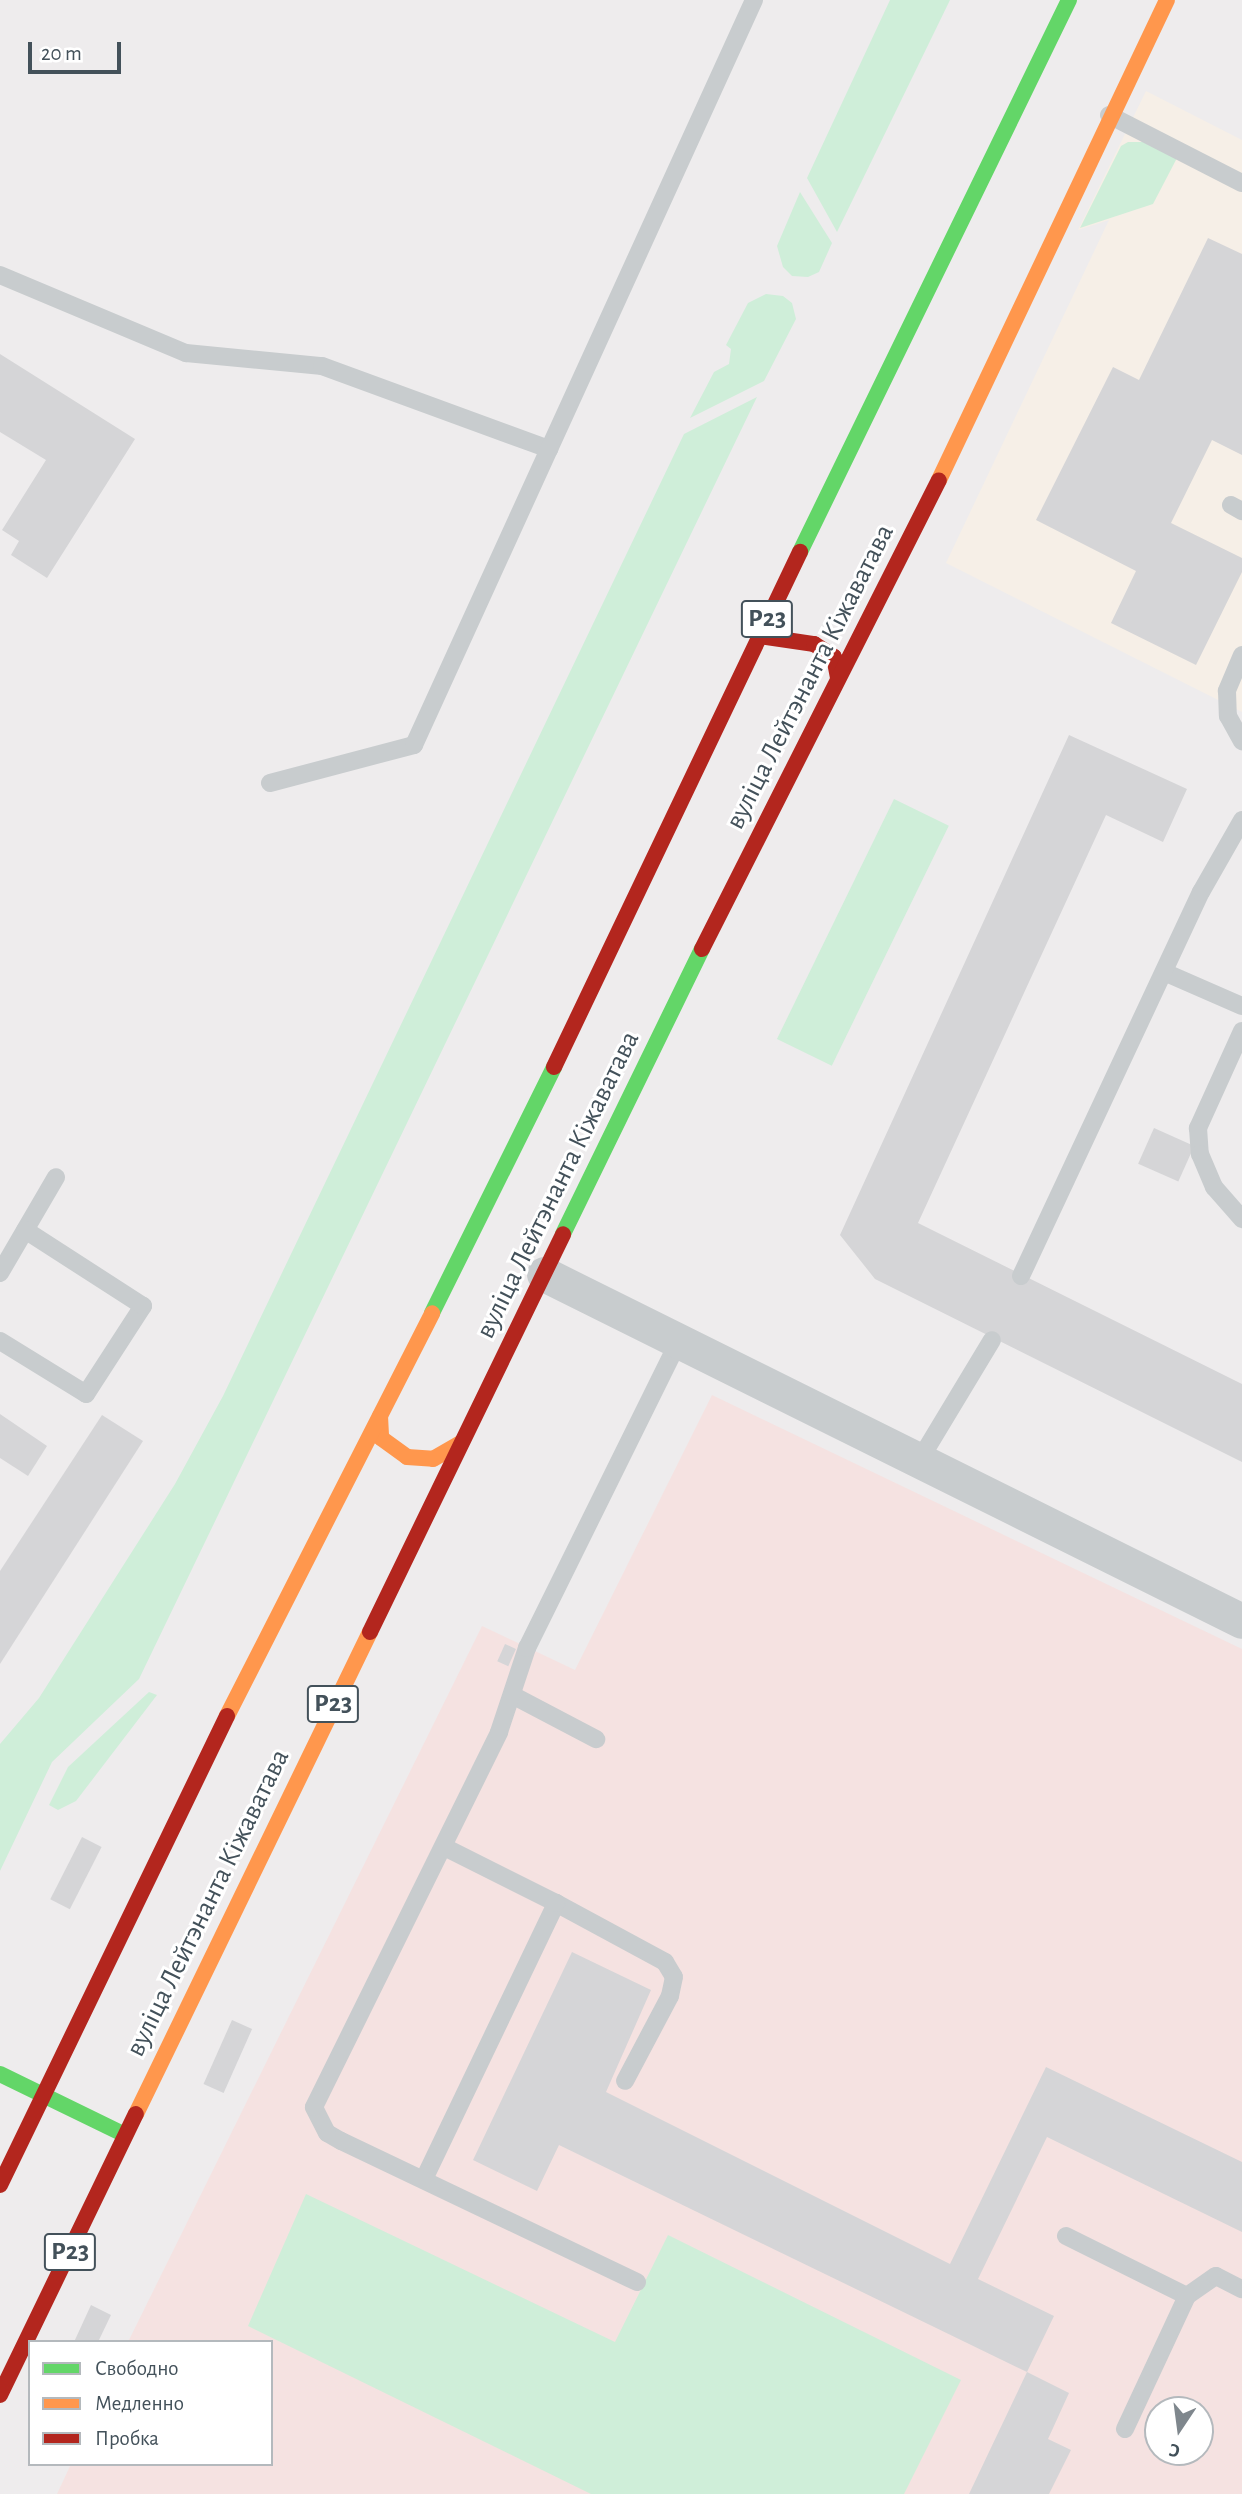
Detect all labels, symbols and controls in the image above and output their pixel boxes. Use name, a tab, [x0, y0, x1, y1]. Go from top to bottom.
scale bar	[32, 28, 124, 72]
text: 20 m	[41, 43, 82, 64]
street label: вуліца Лейтэнанта Кіжаватава	[718, 519, 902, 835]
road number: Р23	[741, 596, 793, 642]
street label: вуліца Лейтэнанта Кіжаватава	[469, 1026, 647, 1344]
road number: Р23	[307, 1681, 359, 1726]
street label: вуліца Лейтэнанта Кіжаватава	[119, 1744, 297, 2062]
road number: Р23	[44, 2230, 96, 2274]
legend	[28, 2340, 273, 2466]
text: Свободно	[95, 2358, 179, 2379]
text: Медленно	[95, 2393, 184, 2414]
north arrow	[1144, 2396, 1214, 2466]
text: Пробка	[95, 2428, 159, 2449]
text: С	[1167, 2440, 1182, 2460]

